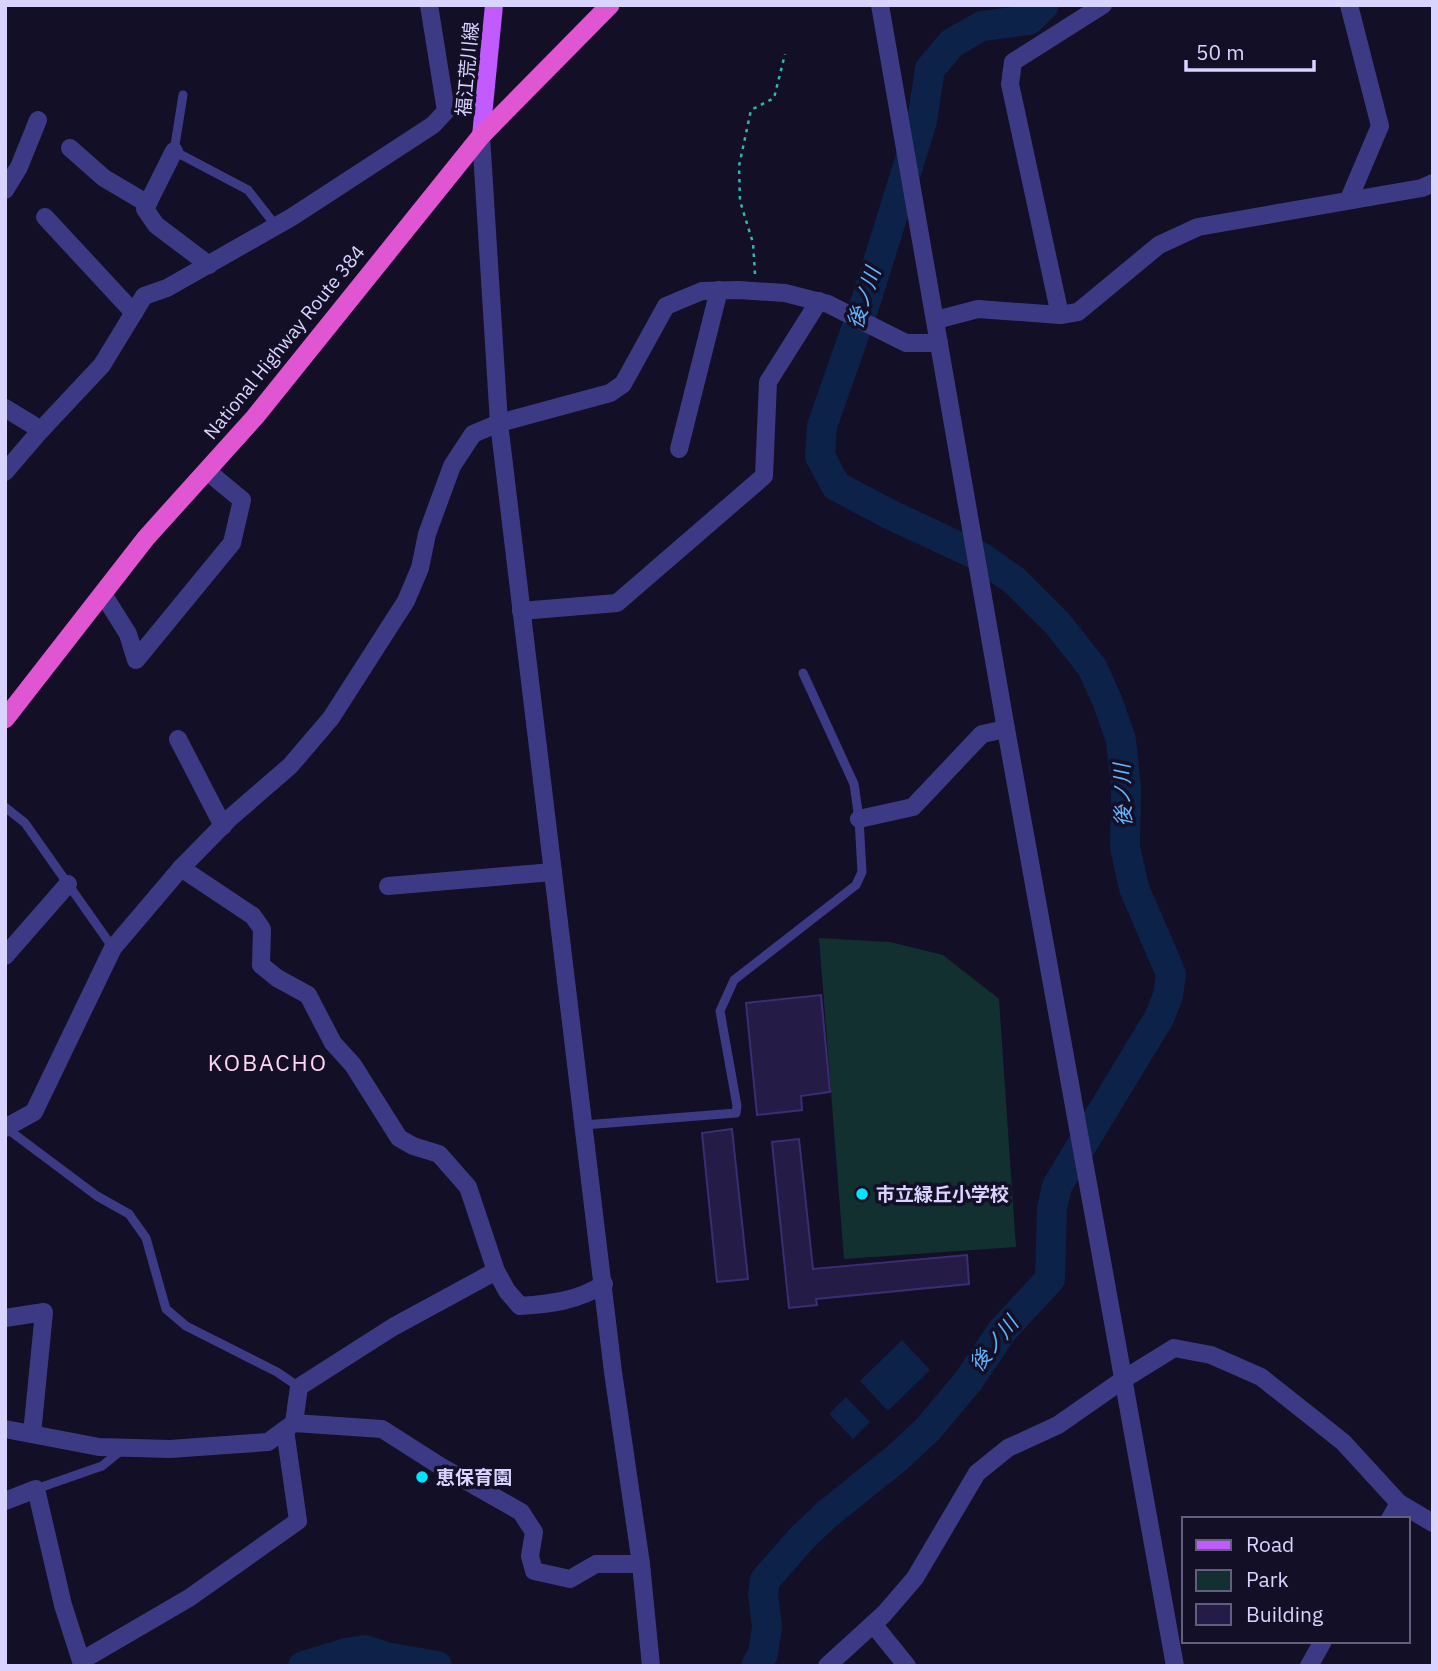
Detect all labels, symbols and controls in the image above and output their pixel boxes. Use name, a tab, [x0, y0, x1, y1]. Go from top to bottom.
street label: 福江荒川線	[451, 21, 483, 117]
scale bar	[1186, 28, 1314, 72]
text: 50 m	[1196, 38, 1245, 66]
street label: National Highway Route 384	[198, 240, 370, 444]
water label: 後ノ川	[840, 262, 887, 332]
water label: 後ノ川	[1107, 761, 1137, 827]
district label: KOBACHO	[208, 1047, 328, 1077]
place label: 市立緑丘小学校	[876, 1182, 1009, 1206]
marker: 市立緑丘小学校	[854, 1186, 870, 1202]
water label: 後ノ川	[963, 1309, 1025, 1377]
place label: 恵保育園	[436, 1465, 512, 1489]
marker: 恵保育園	[414, 1469, 430, 1485]
legend	[1182, 1517, 1410, 1643]
text: Road	[1246, 1530, 1294, 1558]
text: Park	[1246, 1565, 1289, 1593]
text: Building	[1246, 1600, 1323, 1628]

